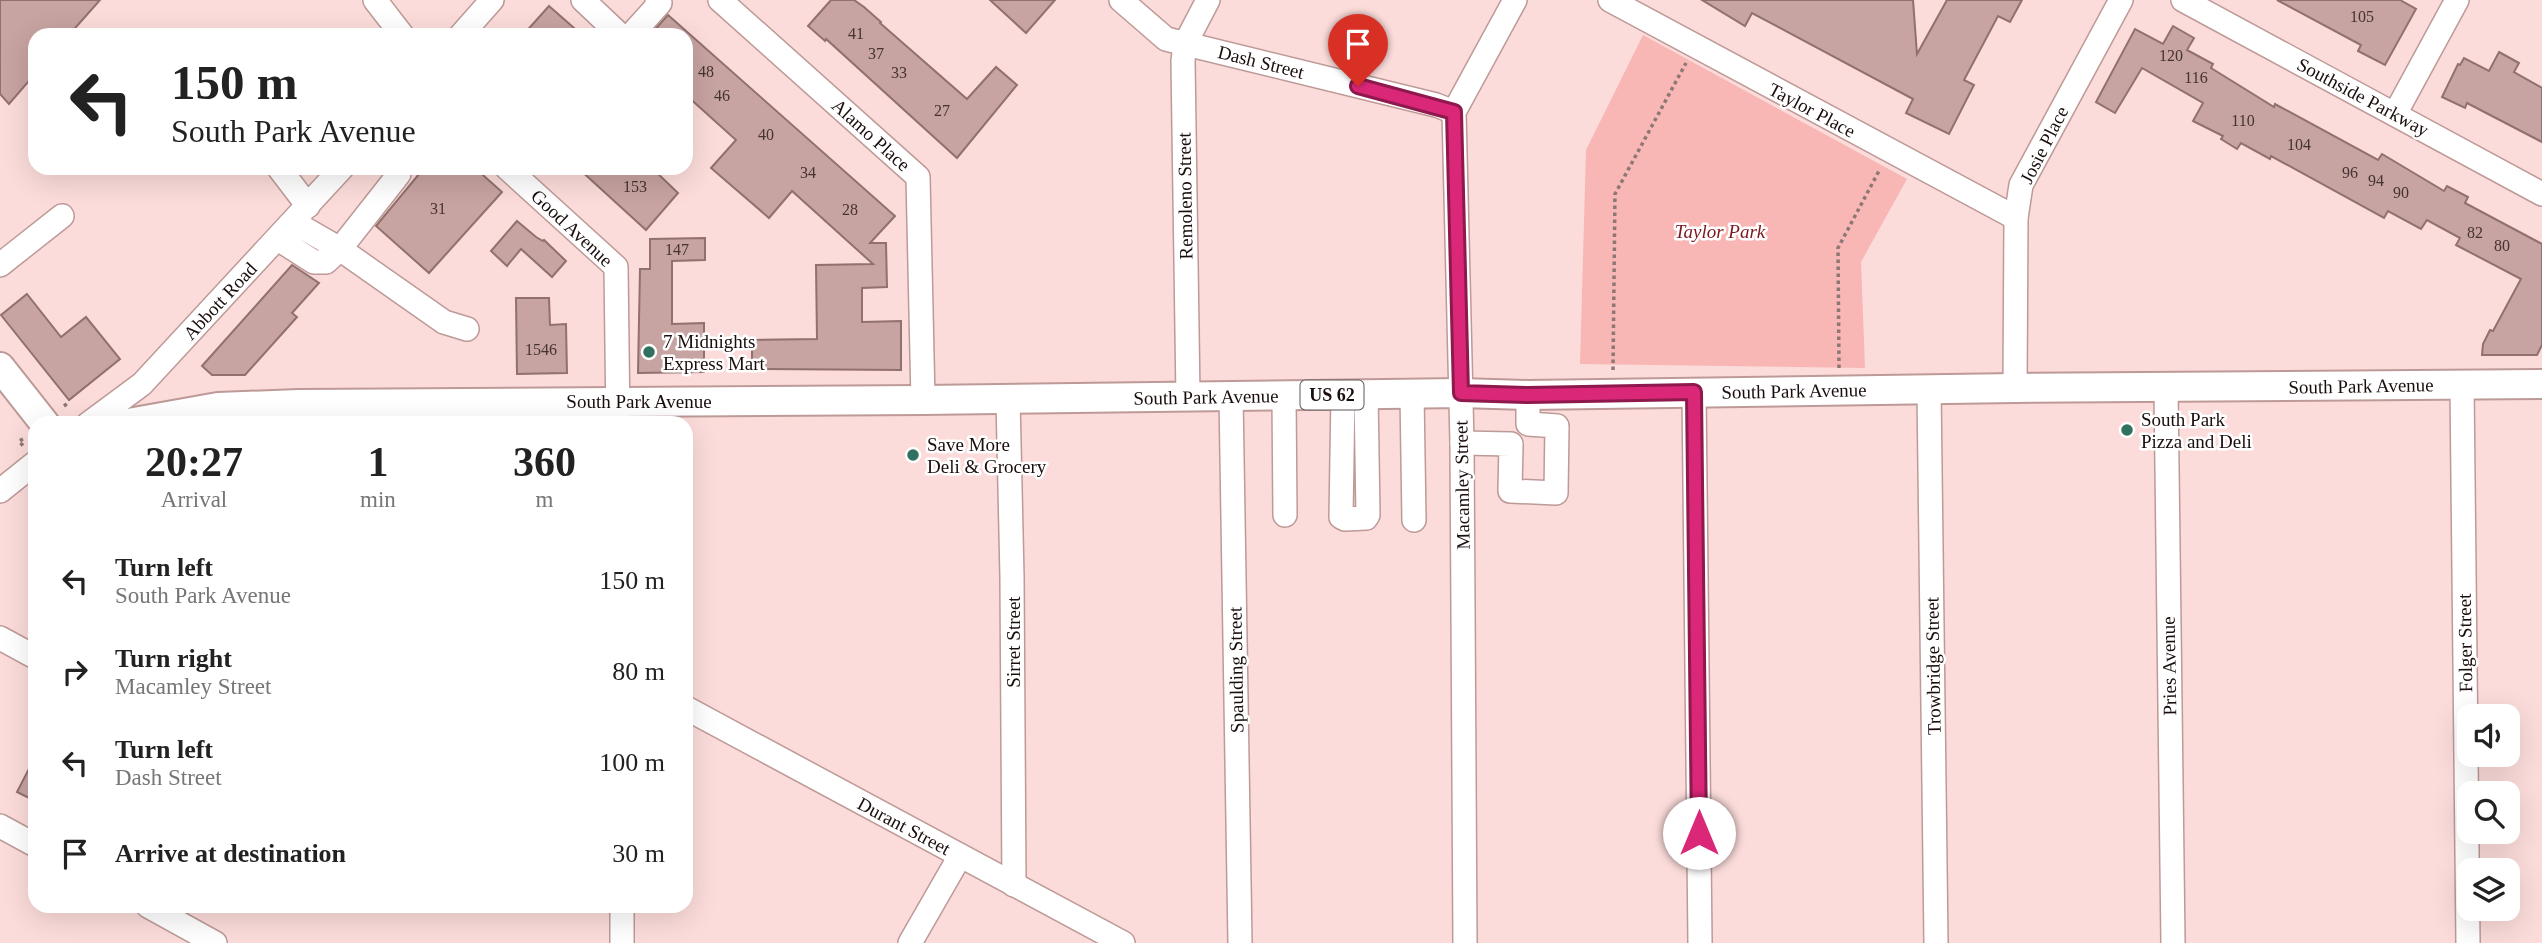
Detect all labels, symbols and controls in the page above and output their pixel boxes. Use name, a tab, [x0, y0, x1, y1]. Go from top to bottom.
house number: 105	[2350, 8, 2374, 25]
pin	[1328, 14, 1388, 86]
house number: 41	[848, 25, 864, 42]
icon: arrive	[1339, 25, 1377, 63]
street label: Dash Street	[1216, 41, 1307, 83]
house number: 37	[868, 45, 884, 62]
house number: 120	[2159, 47, 2183, 64]
street label: Southside Parkway	[2294, 53, 2433, 141]
text: 150 m	[171, 55, 298, 110]
icon: left	[56, 56, 147, 147]
house number: 48	[698, 63, 714, 80]
house number: 33	[891, 64, 907, 81]
house number: 116	[2184, 69, 2208, 86]
street label: Taylor Place	[1765, 78, 1859, 142]
house number: 46	[714, 87, 730, 104]
street label: Alamo Place	[828, 95, 914, 175]
house number: 27	[934, 102, 950, 119]
street label: Josie Place	[2016, 103, 2072, 187]
house number: 110	[2231, 112, 2255, 129]
text: South Park Avenue	[171, 113, 416, 149]
house number: 40	[758, 126, 774, 143]
street label: Remoleno Street	[1173, 132, 1197, 260]
house number: 104	[2287, 136, 2311, 153]
house number: 34	[800, 164, 816, 181]
house number: 96	[2342, 164, 2358, 181]
house number: 94	[2368, 172, 2384, 189]
house number: 153	[623, 178, 647, 195]
house number: 90	[2393, 184, 2409, 201]
street label: Good Avenue	[527, 185, 617, 271]
house number: 31	[430, 200, 446, 217]
house number: 28	[842, 201, 858, 218]
park label: Taylor Park	[1675, 221, 1766, 242]
house number: 82	[2467, 224, 2483, 241]
house number: 80	[2494, 237, 2510, 254]
house number: 147	[665, 241, 689, 258]
street label: Abbott Road	[179, 258, 261, 344]
place label: 7 Midnights Express Mart	[663, 331, 766, 374]
house number: 1546	[525, 341, 557, 358]
marker: 7 Midnights Express Mart	[641, 344, 657, 360]
street label: South Park Avenue	[2288, 374, 2434, 398]
street label: South Park Avenue	[1721, 379, 1867, 403]
road number: US 62	[1300, 380, 1364, 410]
street label: South Park Avenue	[1133, 385, 1279, 409]
street label: South Park Avenue	[566, 391, 712, 412]
place label: South Park Pizza and Deli	[2141, 409, 2252, 452]
street label: Macamley Street	[1450, 419, 1474, 550]
marker: South Park Pizza and Deli	[2119, 422, 2135, 438]
place label: Save More Deli & Grocery	[927, 434, 1047, 477]
text: 20:27	[145, 439, 243, 485]
text: 1	[367, 439, 388, 485]
text: 360	[513, 439, 576, 485]
marker: Save More Deli & Grocery	[905, 447, 921, 463]
text: Arrival	[161, 487, 227, 512]
text: min	[360, 487, 396, 512]
text: m	[535, 487, 553, 512]
text: Turn left	[115, 553, 213, 582]
icon: left	[56, 562, 94, 600]
text: 150 m	[599, 566, 665, 595]
text: South Park Avenue	[115, 583, 291, 608]
street label: Folger Street	[2454, 593, 2476, 693]
street label: Sirret Street	[1003, 596, 1024, 688]
street label: Trowbridge Street	[1921, 596, 1945, 735]
street label: Spaulding Street	[1224, 606, 1248, 733]
street label: Pries Avenue	[2158, 616, 2180, 716]
text: Turn right	[115, 644, 232, 673]
icon: right	[56, 653, 94, 691]
text: 80 m	[612, 657, 665, 686]
text: Macamley Street	[115, 674, 271, 699]
map controls	[2457, 704, 2520, 921]
button: sound	[2457, 704, 2520, 767]
text: Turn left	[115, 735, 213, 764]
icon: left	[56, 744, 94, 782]
text: 100 m	[599, 748, 665, 777]
text: Dash Street	[115, 765, 222, 790]
button: search	[2457, 781, 2520, 844]
street label: Durant Street	[854, 793, 955, 860]
position arrow	[1662, 796, 1736, 870]
icon: arrive	[56, 835, 94, 873]
text: Arrive at destination	[115, 839, 346, 868]
text: 30 m	[612, 839, 665, 868]
button: layers	[2457, 858, 2520, 921]

